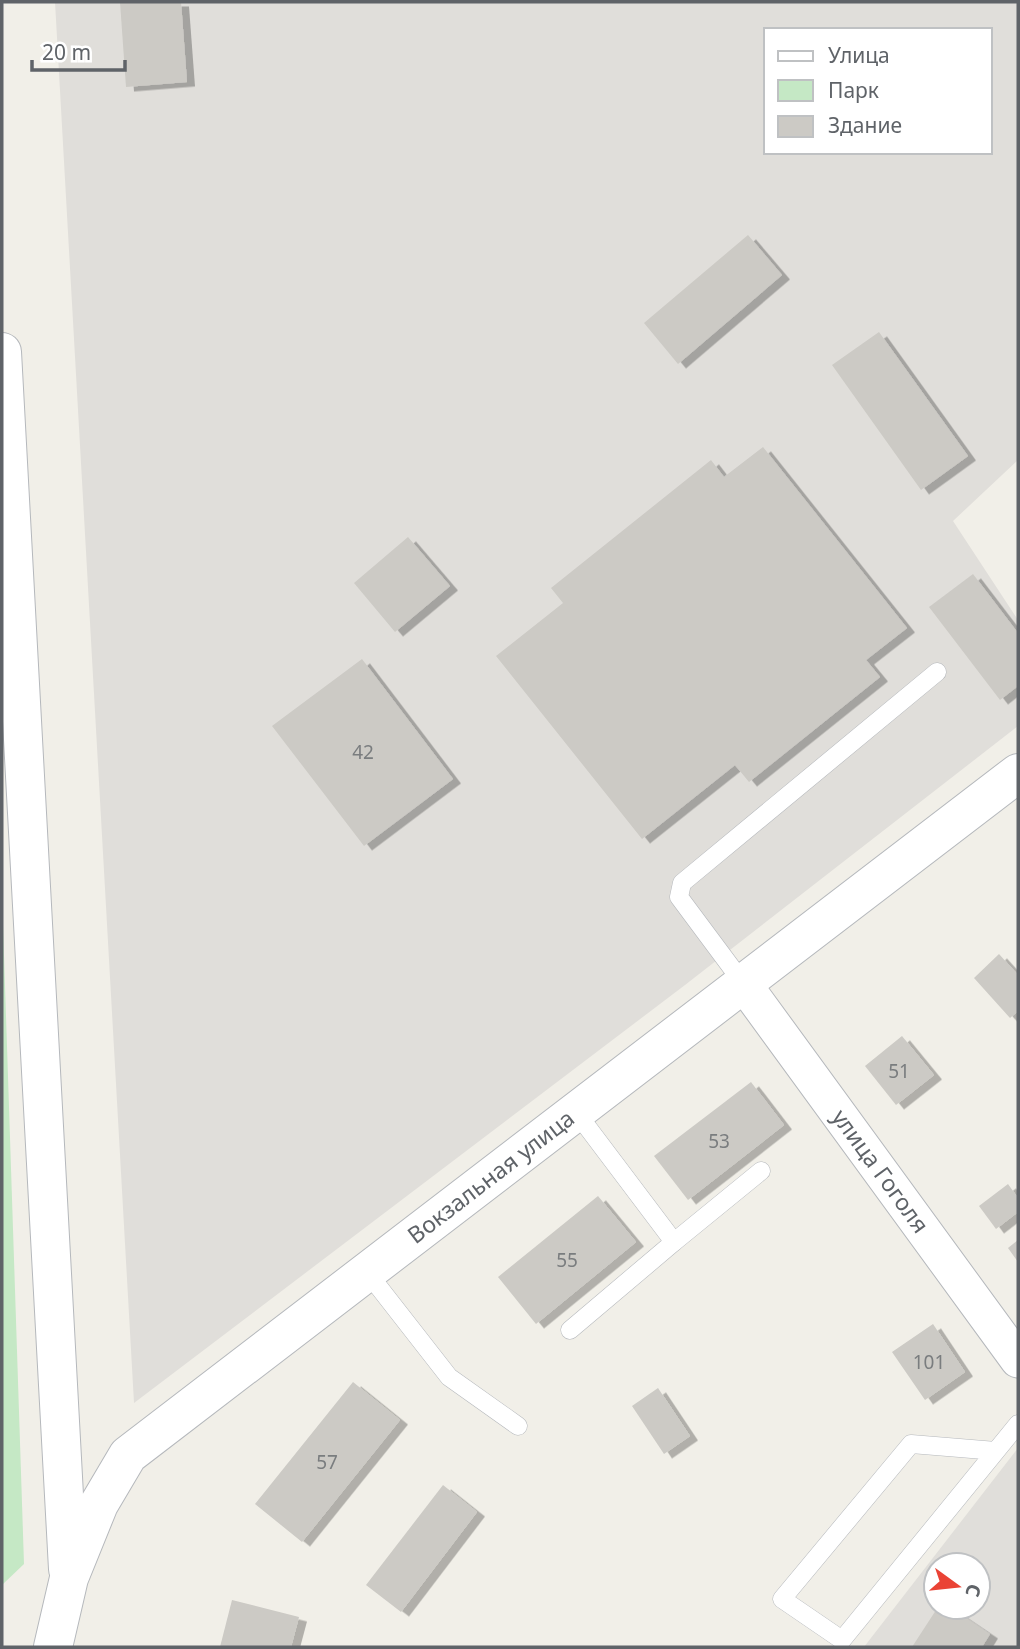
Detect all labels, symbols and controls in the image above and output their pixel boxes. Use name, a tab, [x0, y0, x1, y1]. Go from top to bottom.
scale bar	[32, 28, 124, 72]
legend	[764, 28, 992, 154]
text: 20 m	[42, 38, 91, 66]
text: Улица	[828, 41, 890, 69]
text: Парк	[828, 76, 879, 104]
text: Здание	[828, 111, 902, 139]
house number: 42	[352, 739, 374, 765]
house number: 51	[888, 1058, 910, 1084]
street label: Вокзальная улица	[400, 1102, 580, 1250]
street label: улица Гоголя	[825, 1102, 937, 1239]
house number: 53	[708, 1128, 730, 1154]
house number: 55	[556, 1247, 578, 1273]
house number: 101	[913, 1349, 945, 1375]
house number: 57	[316, 1449, 338, 1475]
north arrow	[922, 1551, 992, 1621]
text: С	[959, 1581, 988, 1600]

